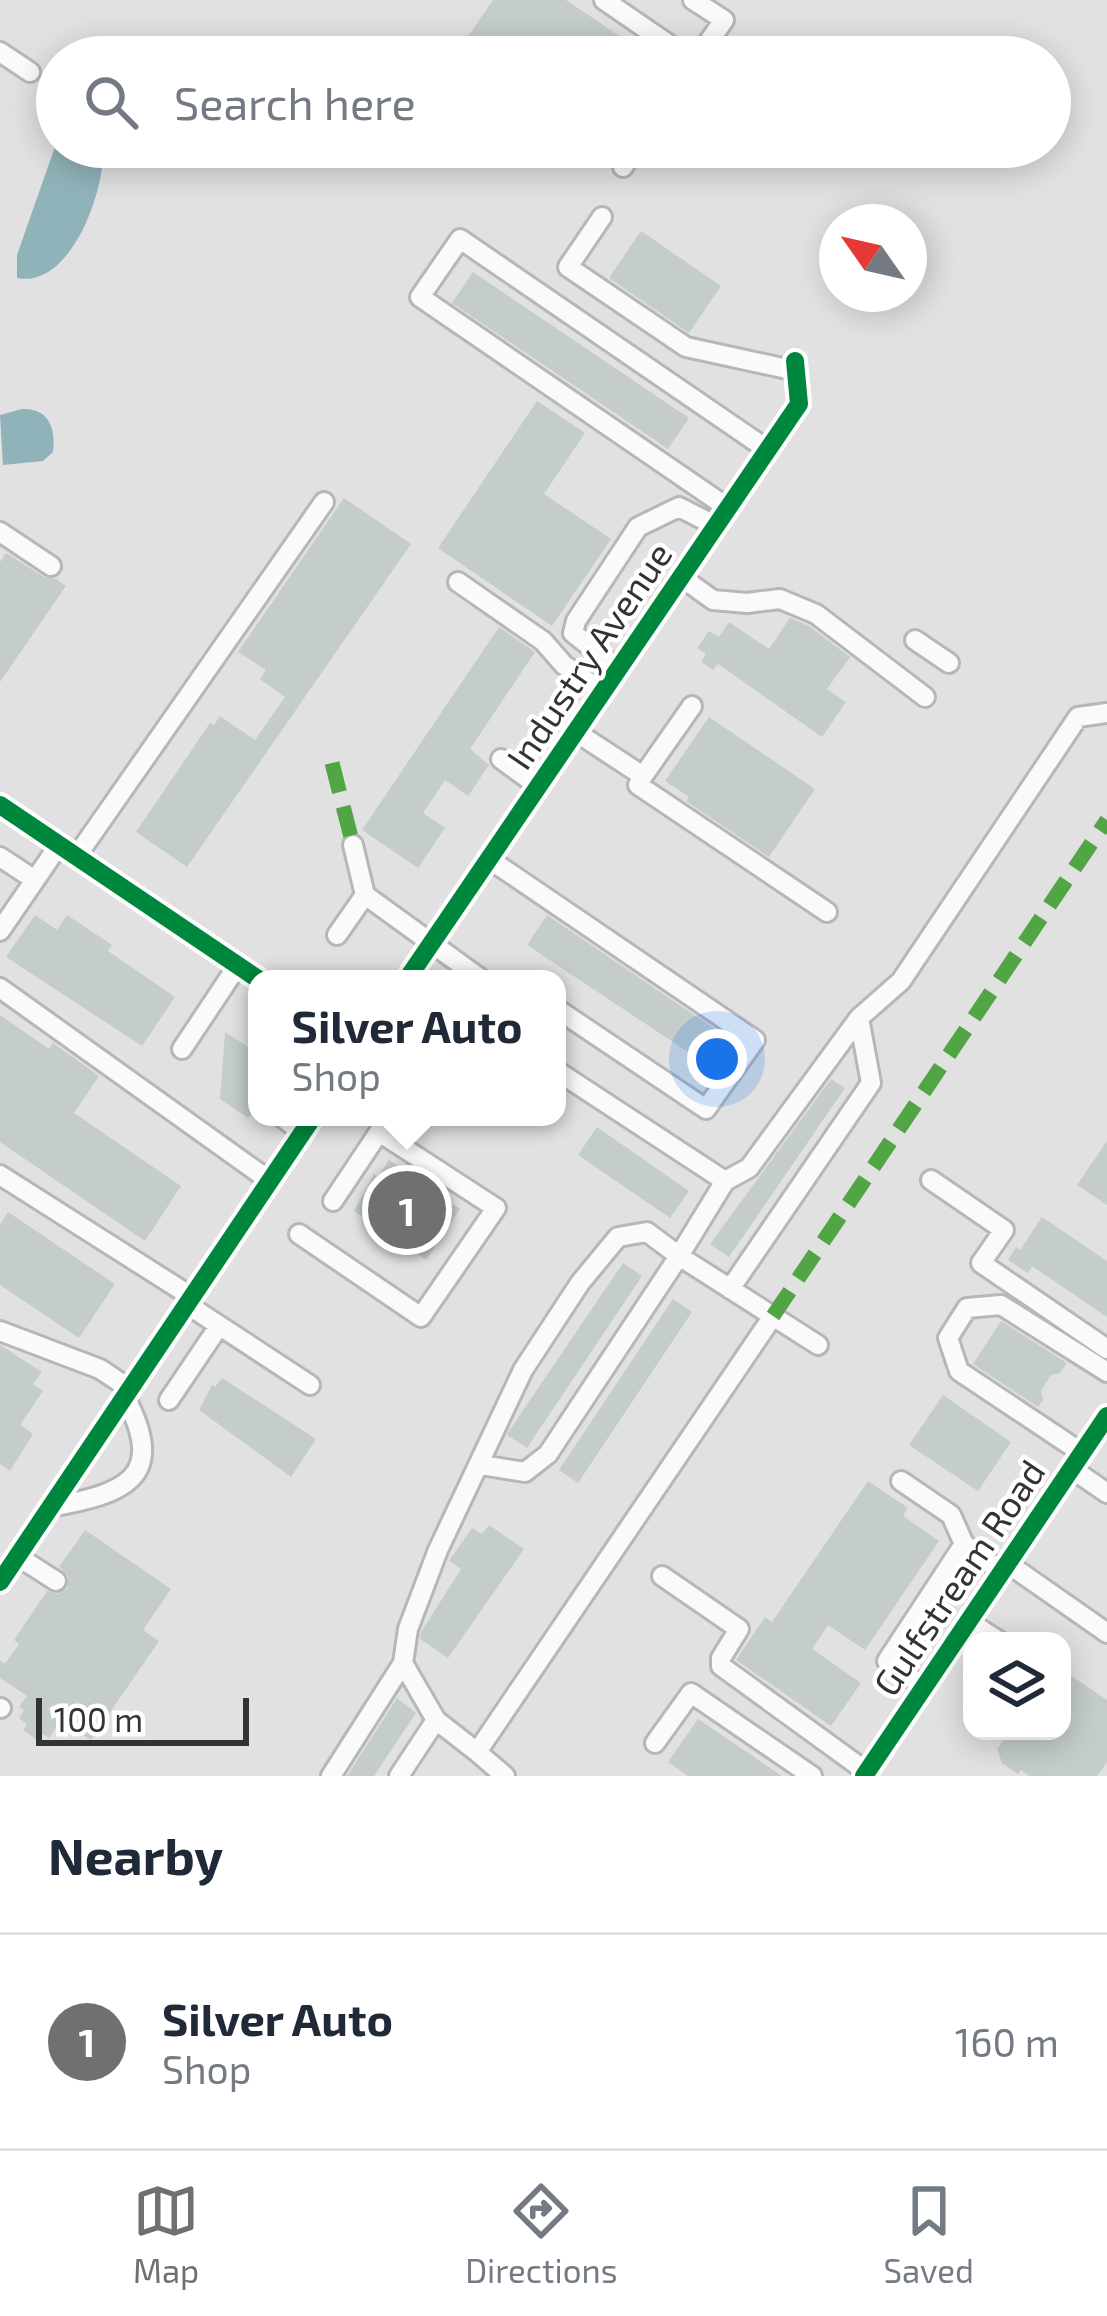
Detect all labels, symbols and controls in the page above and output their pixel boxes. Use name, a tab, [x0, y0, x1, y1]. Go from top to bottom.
search box	[36, 36, 1071, 168]
icon: search	[78, 69, 144, 135]
text: Search here	[174, 75, 416, 129]
north arrow	[819, 204, 927, 312]
street label: Industry Avenue	[496, 534, 680, 776]
popup	[248, 970, 566, 1126]
text: Silver Auto	[292, 998, 522, 1052]
your location	[687, 1029, 747, 1089]
text: Shop	[292, 1052, 381, 1099]
pin: 1	[368, 1165, 446, 1255]
street label: Gulfstream Road	[863, 1451, 1053, 1703]
map controls	[963, 1632, 1071, 1740]
button: layers	[963, 1632, 1071, 1740]
scale bar	[36, 1692, 249, 1745]
text: 100 m	[54, 1699, 143, 1739]
text: Nearby	[48, 1824, 223, 1885]
text: Silver Auto	[162, 1991, 393, 2045]
text: 1	[79, 2018, 95, 2065]
text: 160 m	[955, 2018, 1059, 2065]
text: Shop	[162, 2045, 251, 2092]
tab: Map	[133, 2178, 199, 2290]
tab: Directions	[465, 2178, 617, 2290]
tab: Saved	[883, 2178, 974, 2290]

